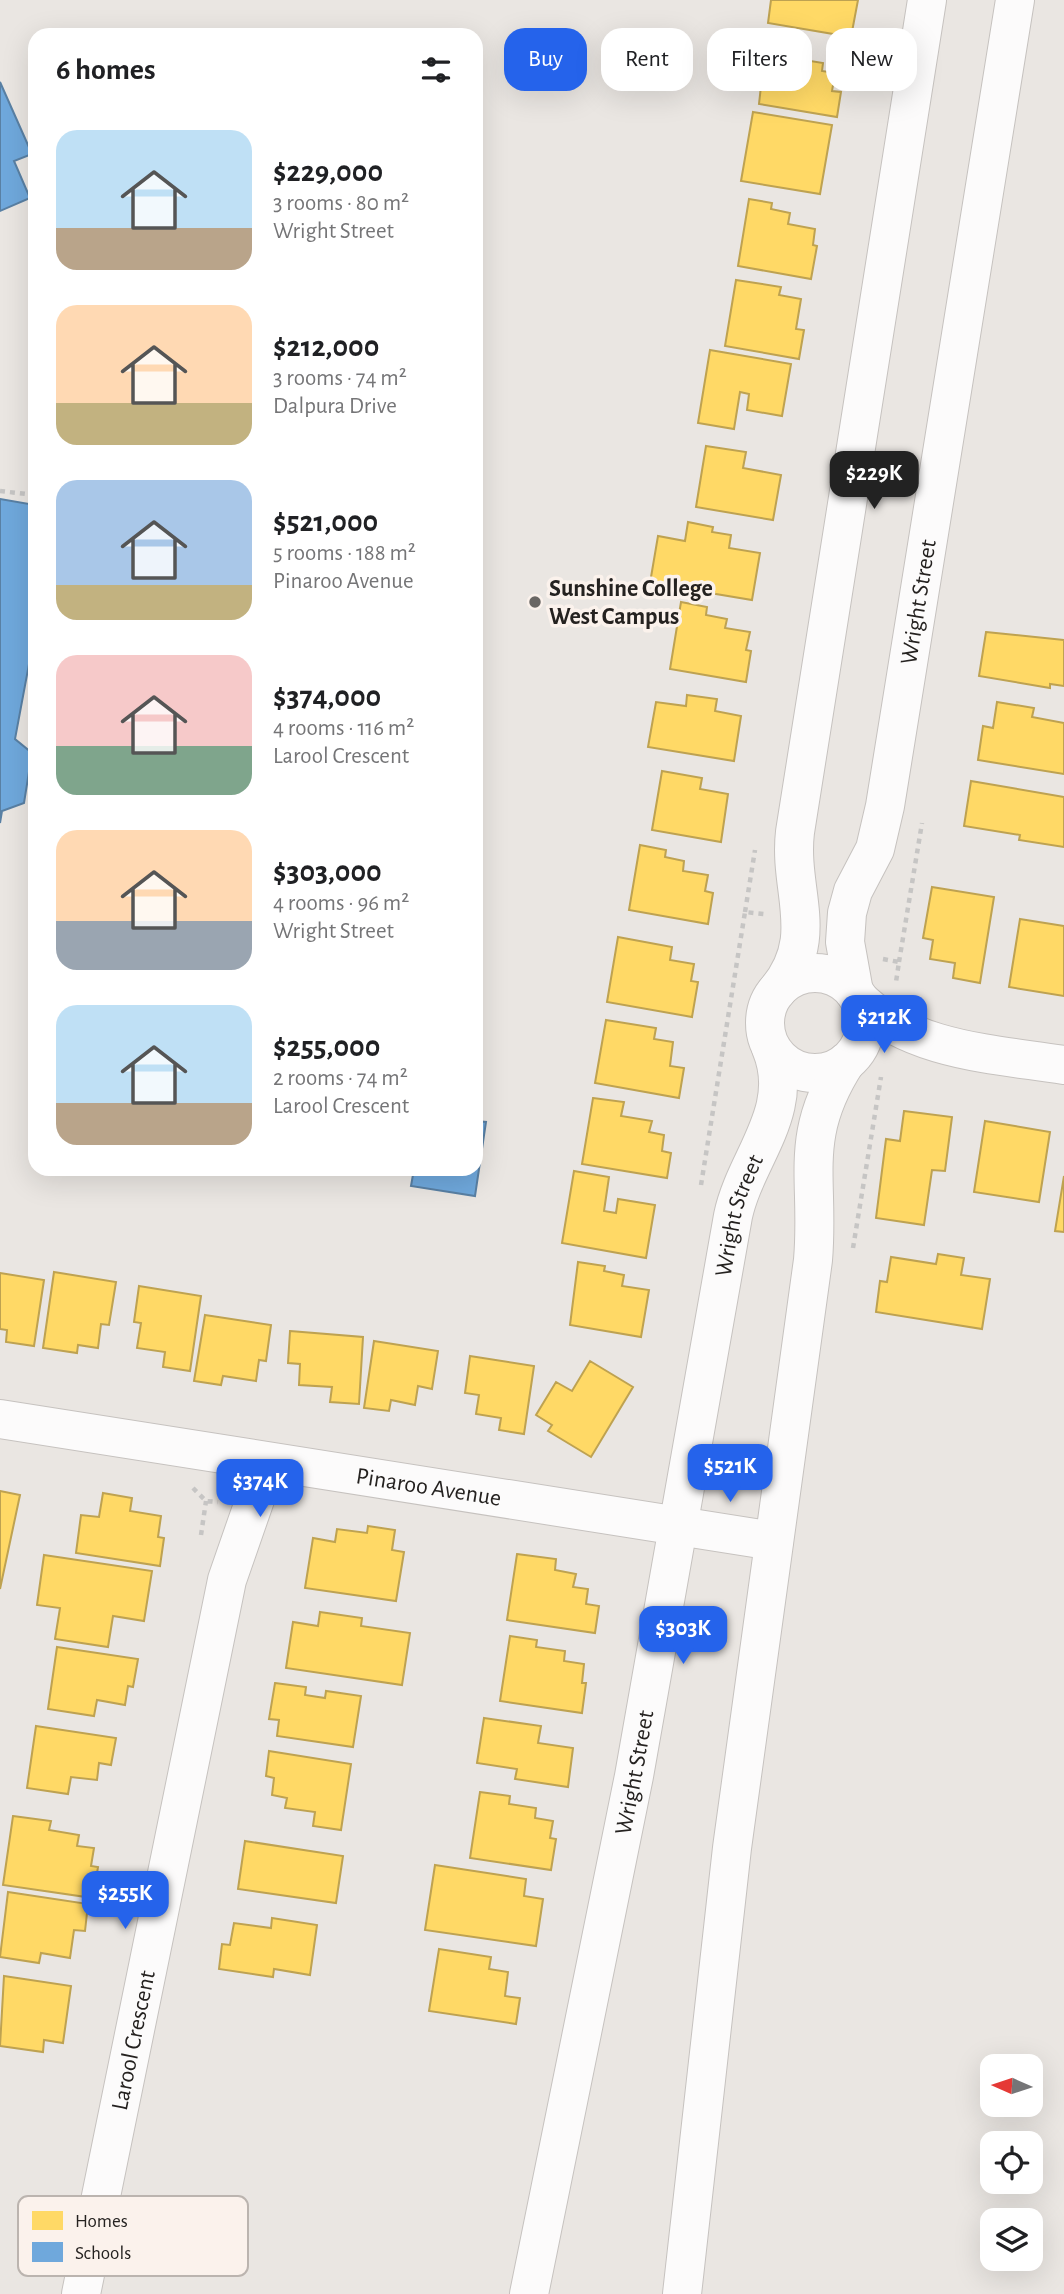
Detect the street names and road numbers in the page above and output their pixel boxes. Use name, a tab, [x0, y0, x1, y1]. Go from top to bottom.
street label: Wright Street	[897, 537, 941, 666]
street label: Wright Street	[711, 1151, 768, 1279]
street label: Pinaroo Avenue	[354, 1464, 503, 1511]
street label: Wright Street	[611, 1708, 658, 1837]
street label: Larool Crescent	[108, 1968, 160, 2112]

